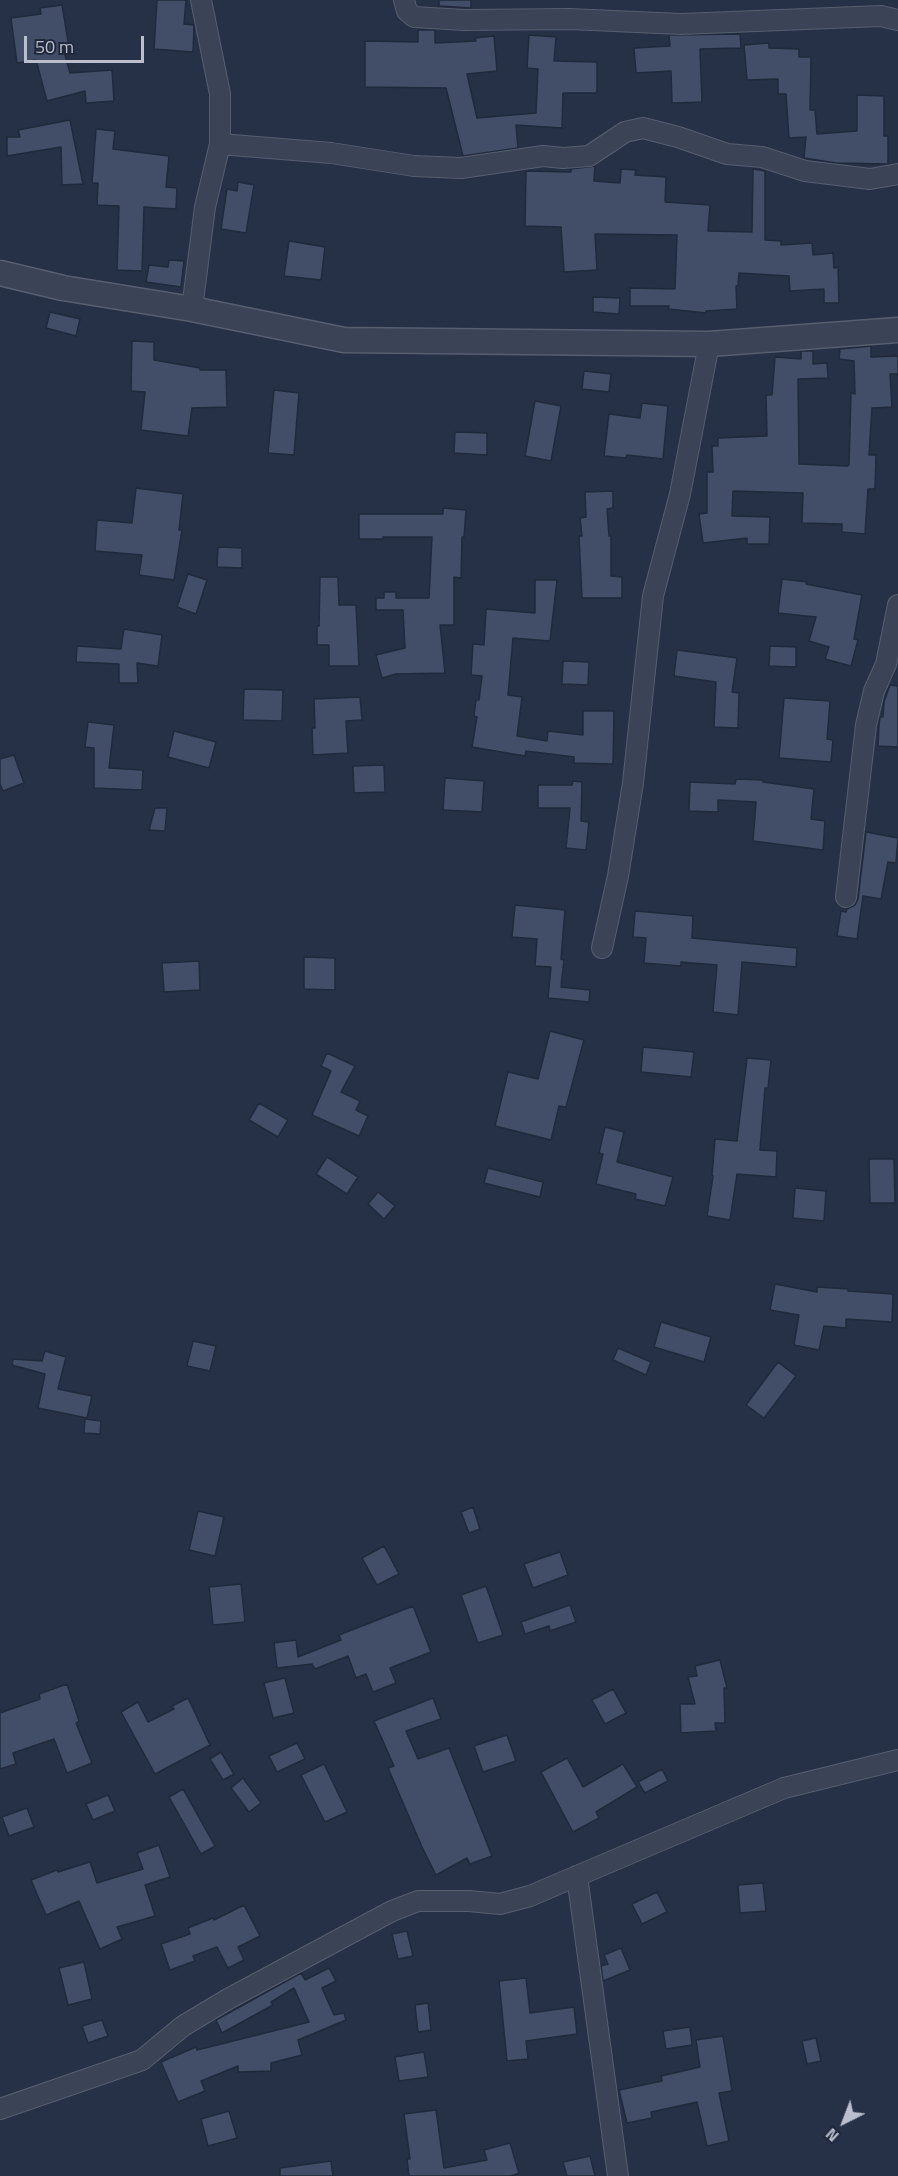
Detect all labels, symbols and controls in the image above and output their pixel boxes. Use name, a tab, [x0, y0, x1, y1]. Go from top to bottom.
scale bar	[27, 24, 147, 62]
text: 50 m	[35, 33, 74, 60]
north arrow	[814, 2092, 874, 2152]
text: N	[820, 2123, 844, 2148]

